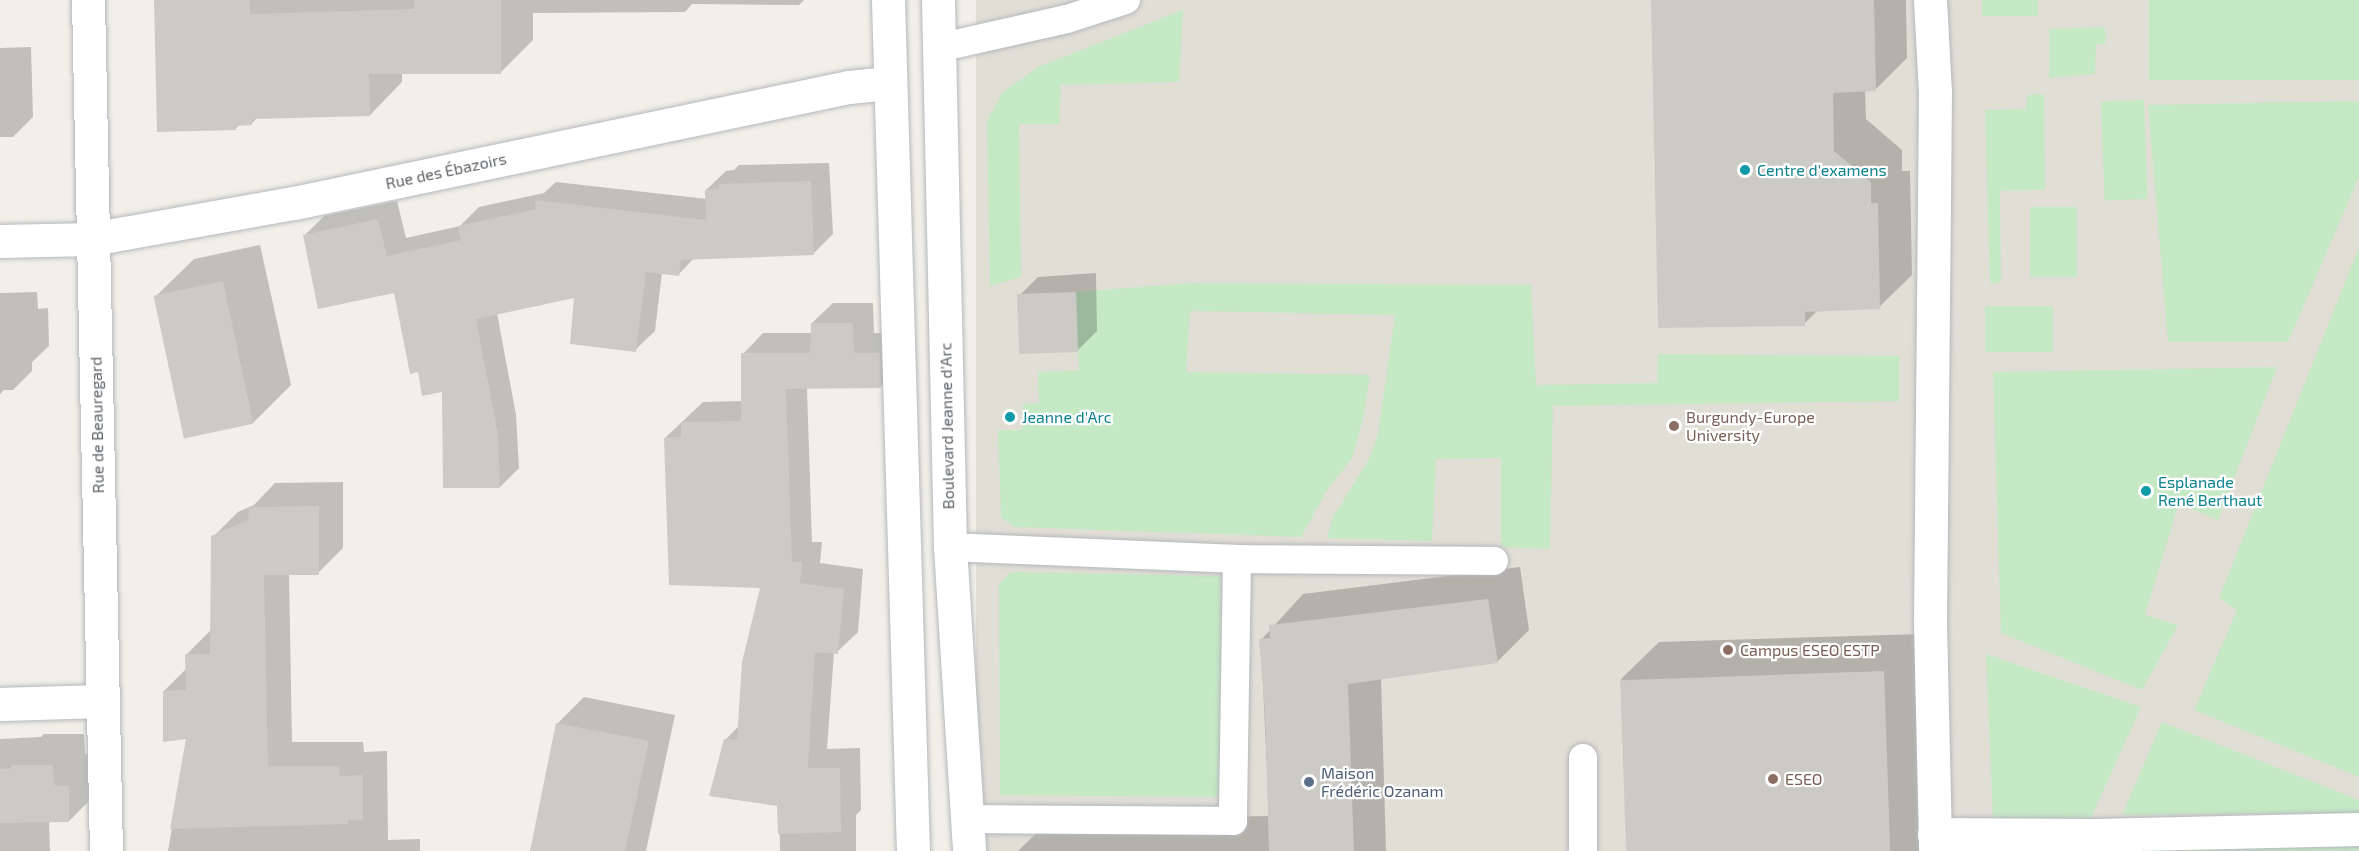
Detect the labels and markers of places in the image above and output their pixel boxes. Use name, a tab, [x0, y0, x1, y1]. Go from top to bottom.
place label: Centre d'examens	[1757, 160, 1887, 180]
marker: Centre d'examens	[1738, 163, 1752, 177]
place label: Jeanne d'Arc	[1022, 407, 1111, 427]
place label: Burgundy-Europe University	[1686, 407, 1815, 445]
marker: Jeanne d'Arc	[1003, 410, 1017, 424]
marker: Burgundy-Europe University	[1667, 419, 1681, 433]
place label: Esplanade René Berthaut	[2158, 472, 2262, 510]
marker: Esplanade René Berthaut	[2139, 484, 2153, 498]
place label: Campus ESEO ESTP	[1740, 640, 1880, 660]
marker: Campus ESEO ESTP	[1721, 643, 1735, 657]
place label: Maison Frédéric Ozanam	[1321, 763, 1443, 801]
place label: ESEO	[1785, 769, 1822, 789]
marker: ESEO	[1766, 772, 1780, 786]
marker: Maison Frédéric Ozanam	[1302, 775, 1316, 789]

